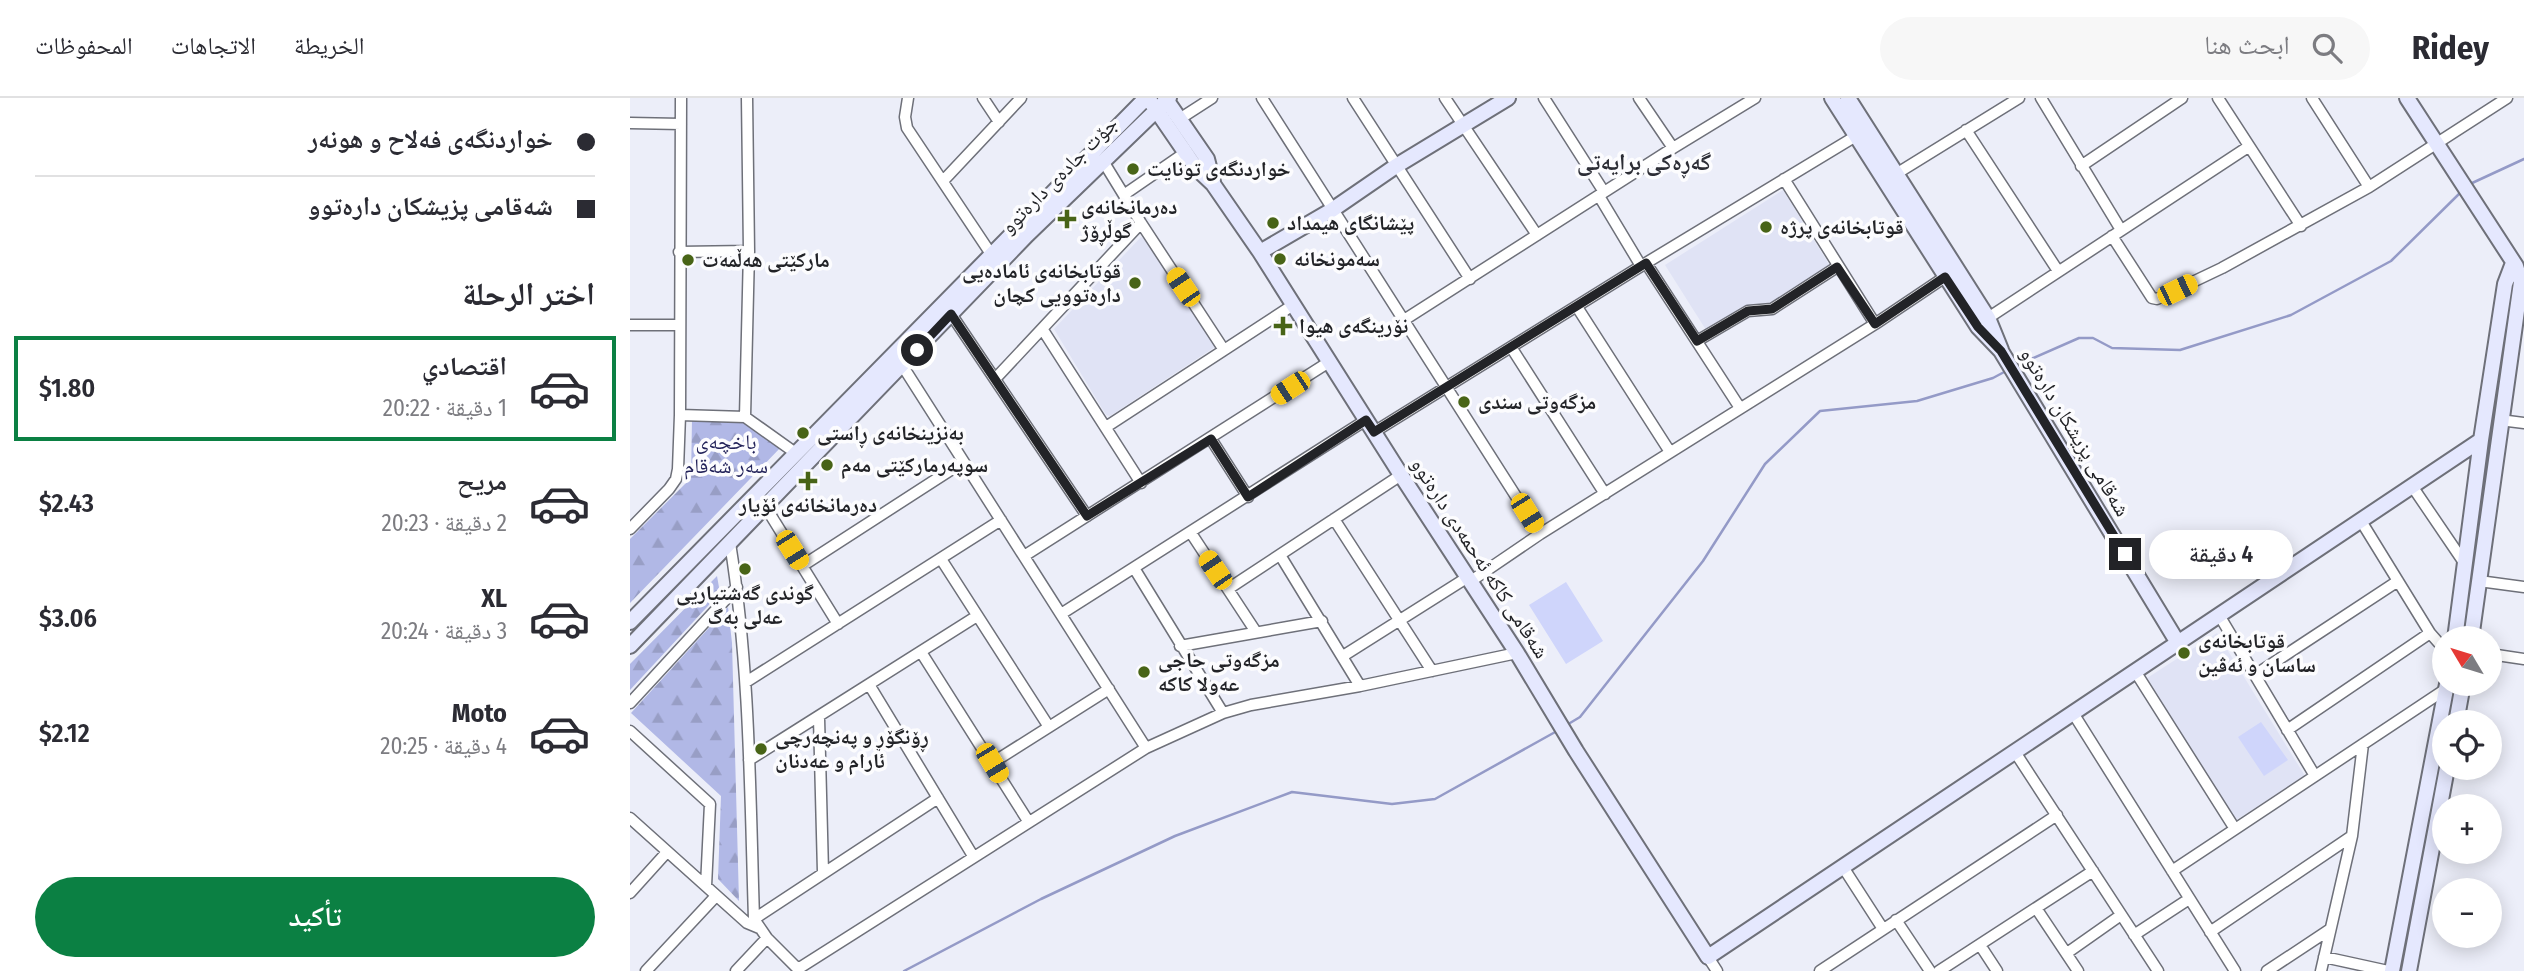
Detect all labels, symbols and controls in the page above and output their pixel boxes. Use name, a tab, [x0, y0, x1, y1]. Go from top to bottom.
search box	[1880, 17, 2370, 80]
text: Ridey	[2412, 28, 2489, 68]
icon: search	[2308, 29, 2346, 67]
text: ابحث هنا	[2204, 30, 2290, 61]
text: المحفوظات	[35, 32, 133, 60]
text: الاتجاهات	[171, 32, 256, 60]
text: الخريطة	[294, 32, 365, 60]
street label: جۆت جادەی دارەتوو	[995, 111, 1123, 239]
text: خواردنگەی فەلاح و هونەر	[308, 124, 553, 155]
district label: گەڕەکی برایەتی	[1577, 148, 1711, 179]
place label: خواردنگەی تونایت	[1147, 156, 1291, 182]
marker: خواردنگەی تونایت	[1125, 161, 1141, 177]
text: شەقامی پزیشکان دارەتوو	[307, 191, 553, 222]
place label: دەرمانخانەی گوڵڕۆژ	[1080, 194, 1178, 247]
place label: پێشانگای هیمداد	[1287, 210, 1414, 236]
marker: دەرمانخانەی گوڵڕۆژ	[1059, 211, 1075, 227]
place label: قوتابخانەی پرژە	[1780, 214, 1904, 240]
marker: پێشانگای هیمداد	[1265, 215, 1281, 231]
marker: قوتابخانەی پرژە	[1758, 219, 1774, 235]
place label: سەمونخانە	[1294, 246, 1380, 272]
place label: مارکێتی هەڵمەت	[702, 247, 830, 273]
marker: سەمونخانە	[1272, 251, 1288, 267]
marker: مارکێتی هەڵمەت	[680, 252, 696, 268]
place label: قوتابخانەی ئامادەیی دارەتوویی کچان	[962, 258, 1121, 308]
car	[1163, 264, 1204, 310]
car	[2154, 271, 2201, 309]
text: اختر الرحلة	[462, 275, 595, 313]
marker: قوتابخانەی ئامادەیی دارەتوویی کچان	[1127, 275, 1143, 291]
place label: نۆرینگەی هیوا	[1299, 313, 1408, 339]
marker: نۆرینگەی هیوا	[1273, 316, 1293, 336]
route start	[901, 334, 933, 366]
street label: شەقامی پزیشکان دارەتوو	[2014, 343, 2136, 521]
text: اقتصادي	[422, 351, 507, 382]
icon: car	[528, 357, 591, 420]
car	[1267, 368, 1314, 408]
text: $1.80	[39, 373, 95, 404]
place label: مزگەوتی سندی	[1478, 389, 1596, 415]
text: 1 دقيقة · 20:22	[383, 394, 507, 422]
marker: مزگەوتی سندی	[1456, 394, 1472, 410]
place label: بەنزینخانەی ڕاستی	[817, 420, 964, 449]
marker: بەنزینخانەی ڕاستی	[795, 425, 811, 441]
park label: باخچەی سەر شەقام	[684, 429, 768, 480]
place label: سوپەرمارکێتی مەم	[841, 452, 988, 479]
street label: شەقامی کاکە ئەحمەدی دارەتوو	[1405, 453, 1555, 663]
marker: سوپەرمارکێتی مەم	[819, 457, 835, 473]
text: مريح	[457, 466, 507, 497]
icon: car	[528, 472, 591, 535]
marker: دەرمانخانەی ئۆیار	[800, 473, 816, 489]
text: $2.43	[39, 488, 94, 519]
car	[1507, 490, 1548, 536]
place label: دەرمانخانەی ئۆیار	[738, 492, 877, 518]
text: 2 دقيقة · 20:23	[382, 509, 507, 537]
car	[772, 527, 813, 573]
callout: 4 دقيقة	[2150, 530, 2293, 578]
route end	[2109, 538, 2141, 570]
text: 4 دقيقة	[2189, 540, 2253, 568]
car	[1195, 547, 1236, 593]
marker: گوندی گەشتیاریی عەلی بەگ	[737, 561, 753, 577]
place label: گوندی گەشتیاریی عەلی بەگ	[676, 580, 814, 630]
text: XL	[481, 583, 507, 614]
icon: car	[528, 587, 591, 650]
text: $3.06	[39, 603, 97, 634]
text: 3 دقيقة · 20:24	[381, 617, 507, 645]
north arrow	[2432, 626, 2502, 696]
map controls	[2432, 626, 2502, 948]
place label: قوتابخانەی ساسان و ئەڤین	[2198, 628, 2316, 678]
marker: قوتابخانەی ساسان و ئەڤین	[2176, 645, 2192, 661]
place label: مزگەوتی حاجی عەولا کاکە	[1158, 647, 1280, 697]
marker: مزگەوتی حاجی عەولا کاکە	[1136, 664, 1152, 680]
text: Moto	[452, 698, 507, 729]
icon: car	[528, 702, 591, 765]
button: locate	[2432, 710, 2502, 780]
text: $2.12	[39, 718, 90, 749]
place label: ڕۆنگۆڕ و پەنچەرچی ئارام و عەدنان	[775, 724, 929, 775]
text: 4 دقيقة · 20:25	[380, 732, 507, 760]
car	[973, 740, 1012, 786]
marker: ڕۆنگۆڕ و پەنچەرچی ئارام و عەدنان	[753, 741, 769, 757]
button: +	[2432, 794, 2502, 864]
button: تأكيد	[35, 877, 595, 957]
button: −	[2432, 878, 2502, 948]

